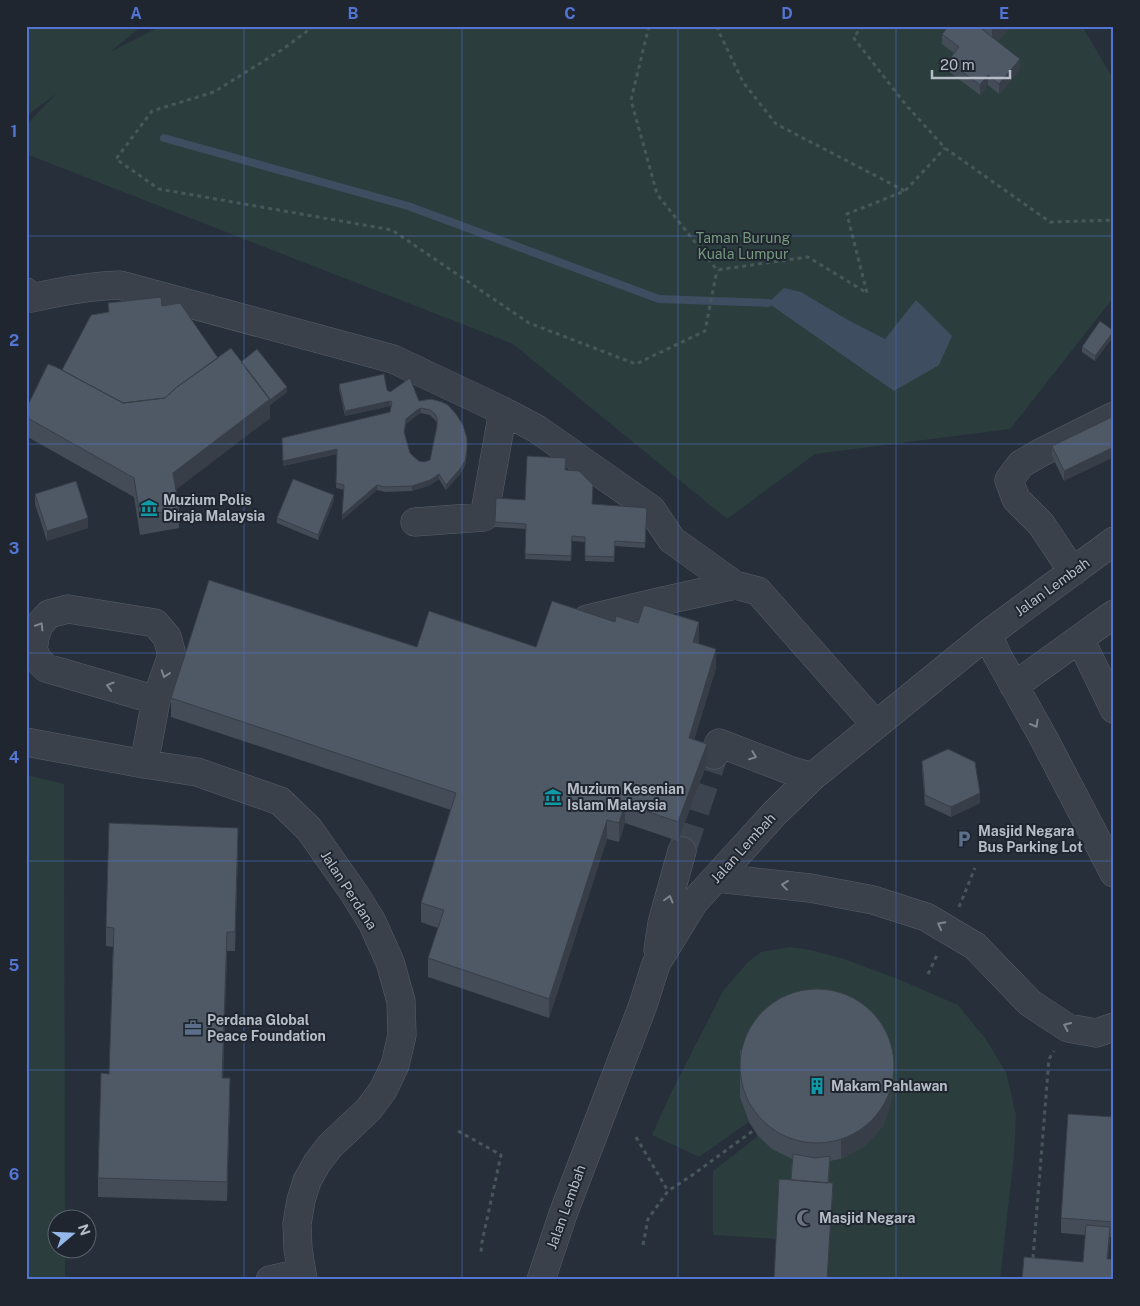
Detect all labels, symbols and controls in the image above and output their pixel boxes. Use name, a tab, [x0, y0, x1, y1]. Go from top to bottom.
text: A	[130, 4, 142, 23]
text: B	[348, 4, 359, 23]
text: C	[564, 4, 576, 23]
text: D	[781, 4, 793, 23]
text: E	[999, 4, 1009, 23]
scale bar	[932, 48, 1010, 80]
text: 20 m	[940, 56, 975, 73]
text: 1	[11, 122, 17, 141]
park label: Taman Burung Kuala Lumpur	[696, 230, 791, 262]
text: 2	[9, 331, 19, 350]
place label: Muzium Polis Diraja Malaysia	[163, 492, 265, 524]
museum icon: Muzium Polis Diraja Malaysia	[139, 498, 159, 518]
text: 3	[9, 539, 19, 558]
street label: Jalan Lembah	[1011, 555, 1093, 619]
one-way arrow	[34, 622, 44, 631]
one-way arrow	[161, 670, 171, 678]
one-way arrow	[106, 682, 114, 692]
one-way arrow	[1029, 718, 1039, 727]
text: 4	[9, 748, 20, 767]
one-way arrow	[748, 750, 756, 760]
place label: Muzium Kesenian Islam Malaysia	[567, 781, 684, 813]
museum icon: Muzium Kesenian Islam Malaysia	[543, 787, 563, 807]
street label: Jalan Lembah	[707, 810, 779, 886]
place label: Masjid Negara Bus Parking Lot	[978, 823, 1083, 855]
parking icon: Masjid Negara Bus Parking Lot	[954, 829, 974, 849]
street label: Jalan Perdana	[318, 848, 380, 932]
one-way arrow	[781, 880, 789, 891]
one-way arrow	[663, 895, 673, 903]
one-way arrow	[938, 922, 947, 932]
text: 5	[9, 956, 20, 975]
place label: Perdana Global Peace Foundation	[207, 1012, 326, 1044]
office icon: Perdana Global Peace Foundation	[183, 1018, 203, 1038]
one-way arrow	[1063, 1021, 1072, 1032]
building icon: Makam Pahlawan	[807, 1076, 827, 1096]
place label: Makam Pahlawan	[831, 1078, 948, 1094]
street label: Jalan Lembah	[543, 1163, 589, 1251]
text: 6	[9, 1165, 19, 1184]
north arrow	[48, 1208, 98, 1258]
mosque icon: Masjid Negara	[795, 1208, 815, 1228]
place label: Masjid Negara	[819, 1210, 915, 1226]
text: N	[75, 1222, 94, 1238]

